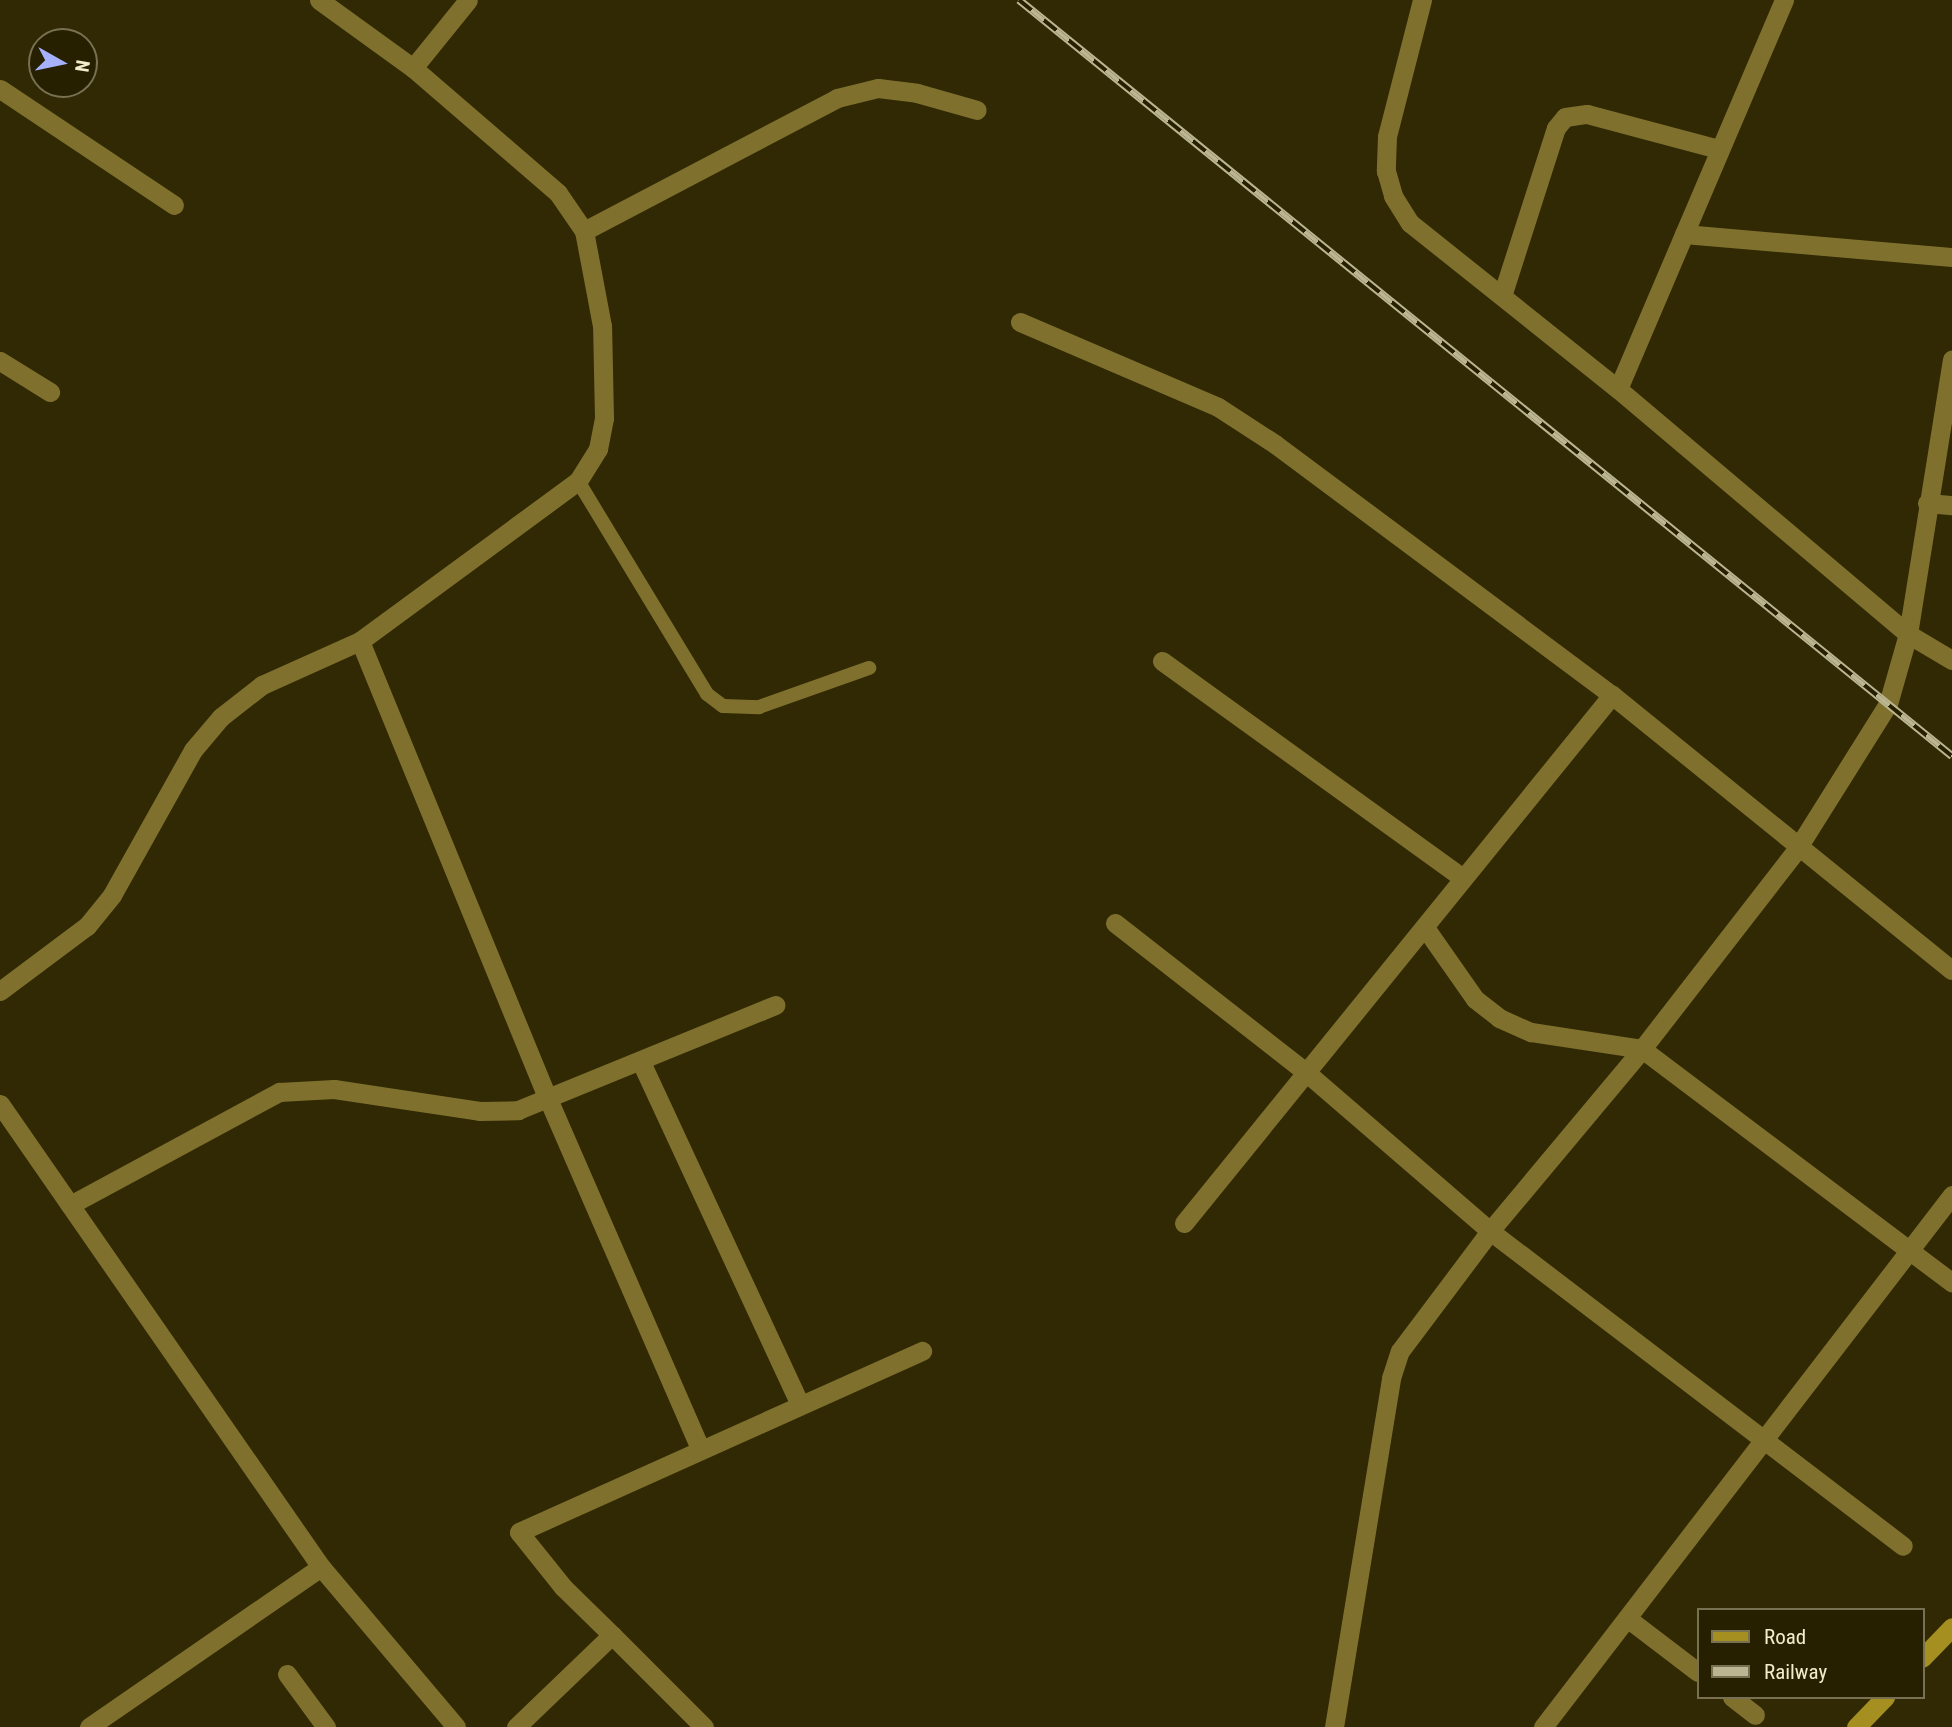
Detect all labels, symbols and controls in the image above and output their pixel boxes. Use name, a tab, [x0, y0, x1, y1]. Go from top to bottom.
north arrow	[28, 28, 98, 98]
text: N	[70, 58, 95, 74]
legend	[1696, 1608, 1924, 1699]
text: Road	[1764, 1625, 1806, 1649]
text: Railway	[1764, 1660, 1827, 1684]

